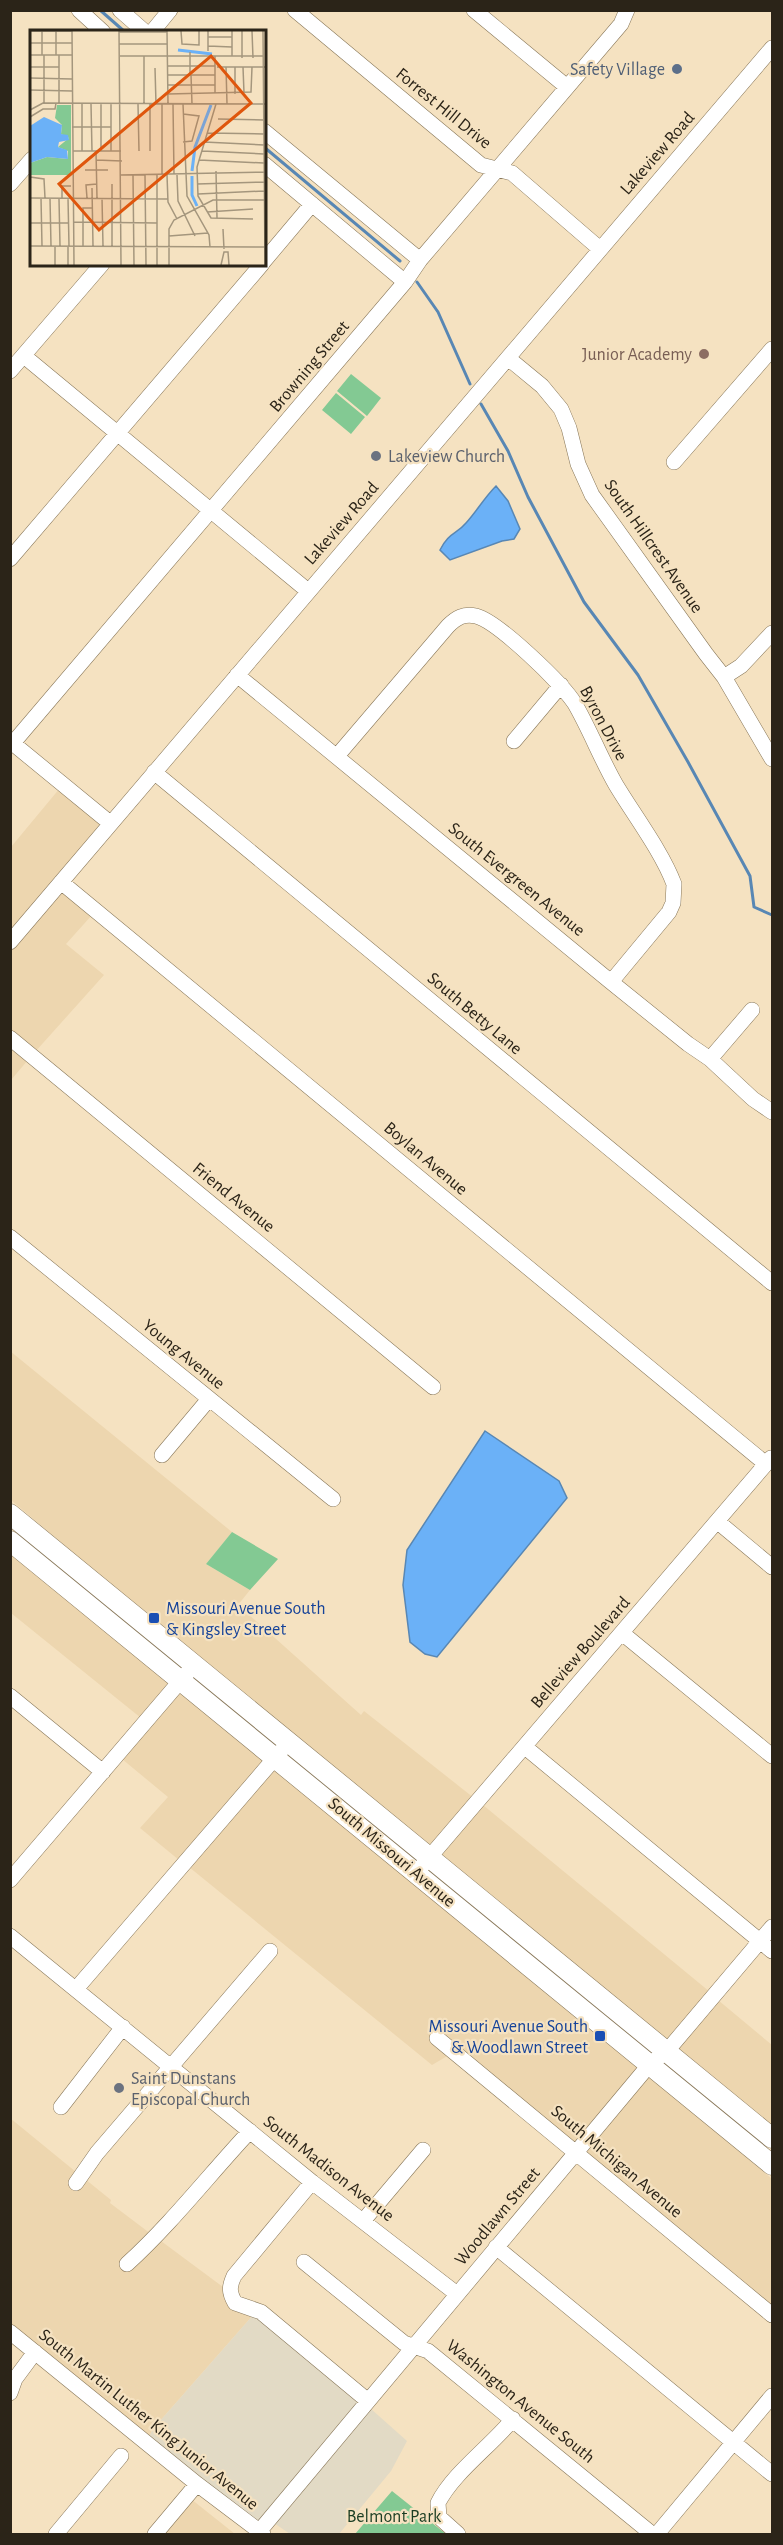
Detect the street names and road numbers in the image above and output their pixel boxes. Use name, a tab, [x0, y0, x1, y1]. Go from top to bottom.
street label: Forrest Hill Drive	[392, 65, 495, 153]
street label: Lakeview Road	[617, 109, 698, 199]
street label: Browning Street	[267, 317, 353, 416]
street label: South Hillcrest Avenue	[600, 476, 706, 617]
street label: Lakeview Road	[301, 479, 382, 569]
street label: Byron Drive	[576, 683, 630, 764]
street label: South Evergreen Avenue	[445, 819, 588, 940]
street label: South Betty Lane	[424, 969, 525, 1058]
street label: Boylan Avenue	[380, 1119, 471, 1199]
street label: Friend Avenue	[189, 1159, 278, 1236]
street label: Young Avenue	[139, 1316, 228, 1393]
street label: Belleview Boulevard	[528, 1593, 634, 1712]
street label: South Missouri Avenue	[324, 1795, 458, 1911]
street label: South Michigan Avenue	[547, 2102, 685, 2222]
street label: South Madison Avenue	[260, 2112, 397, 2225]
street label: Woodlawn Street	[452, 2164, 544, 2269]
street label: South Martin Luther King Junior Avenue	[35, 2326, 262, 2514]
street label: Washington Avenue South	[443, 2337, 598, 2467]

